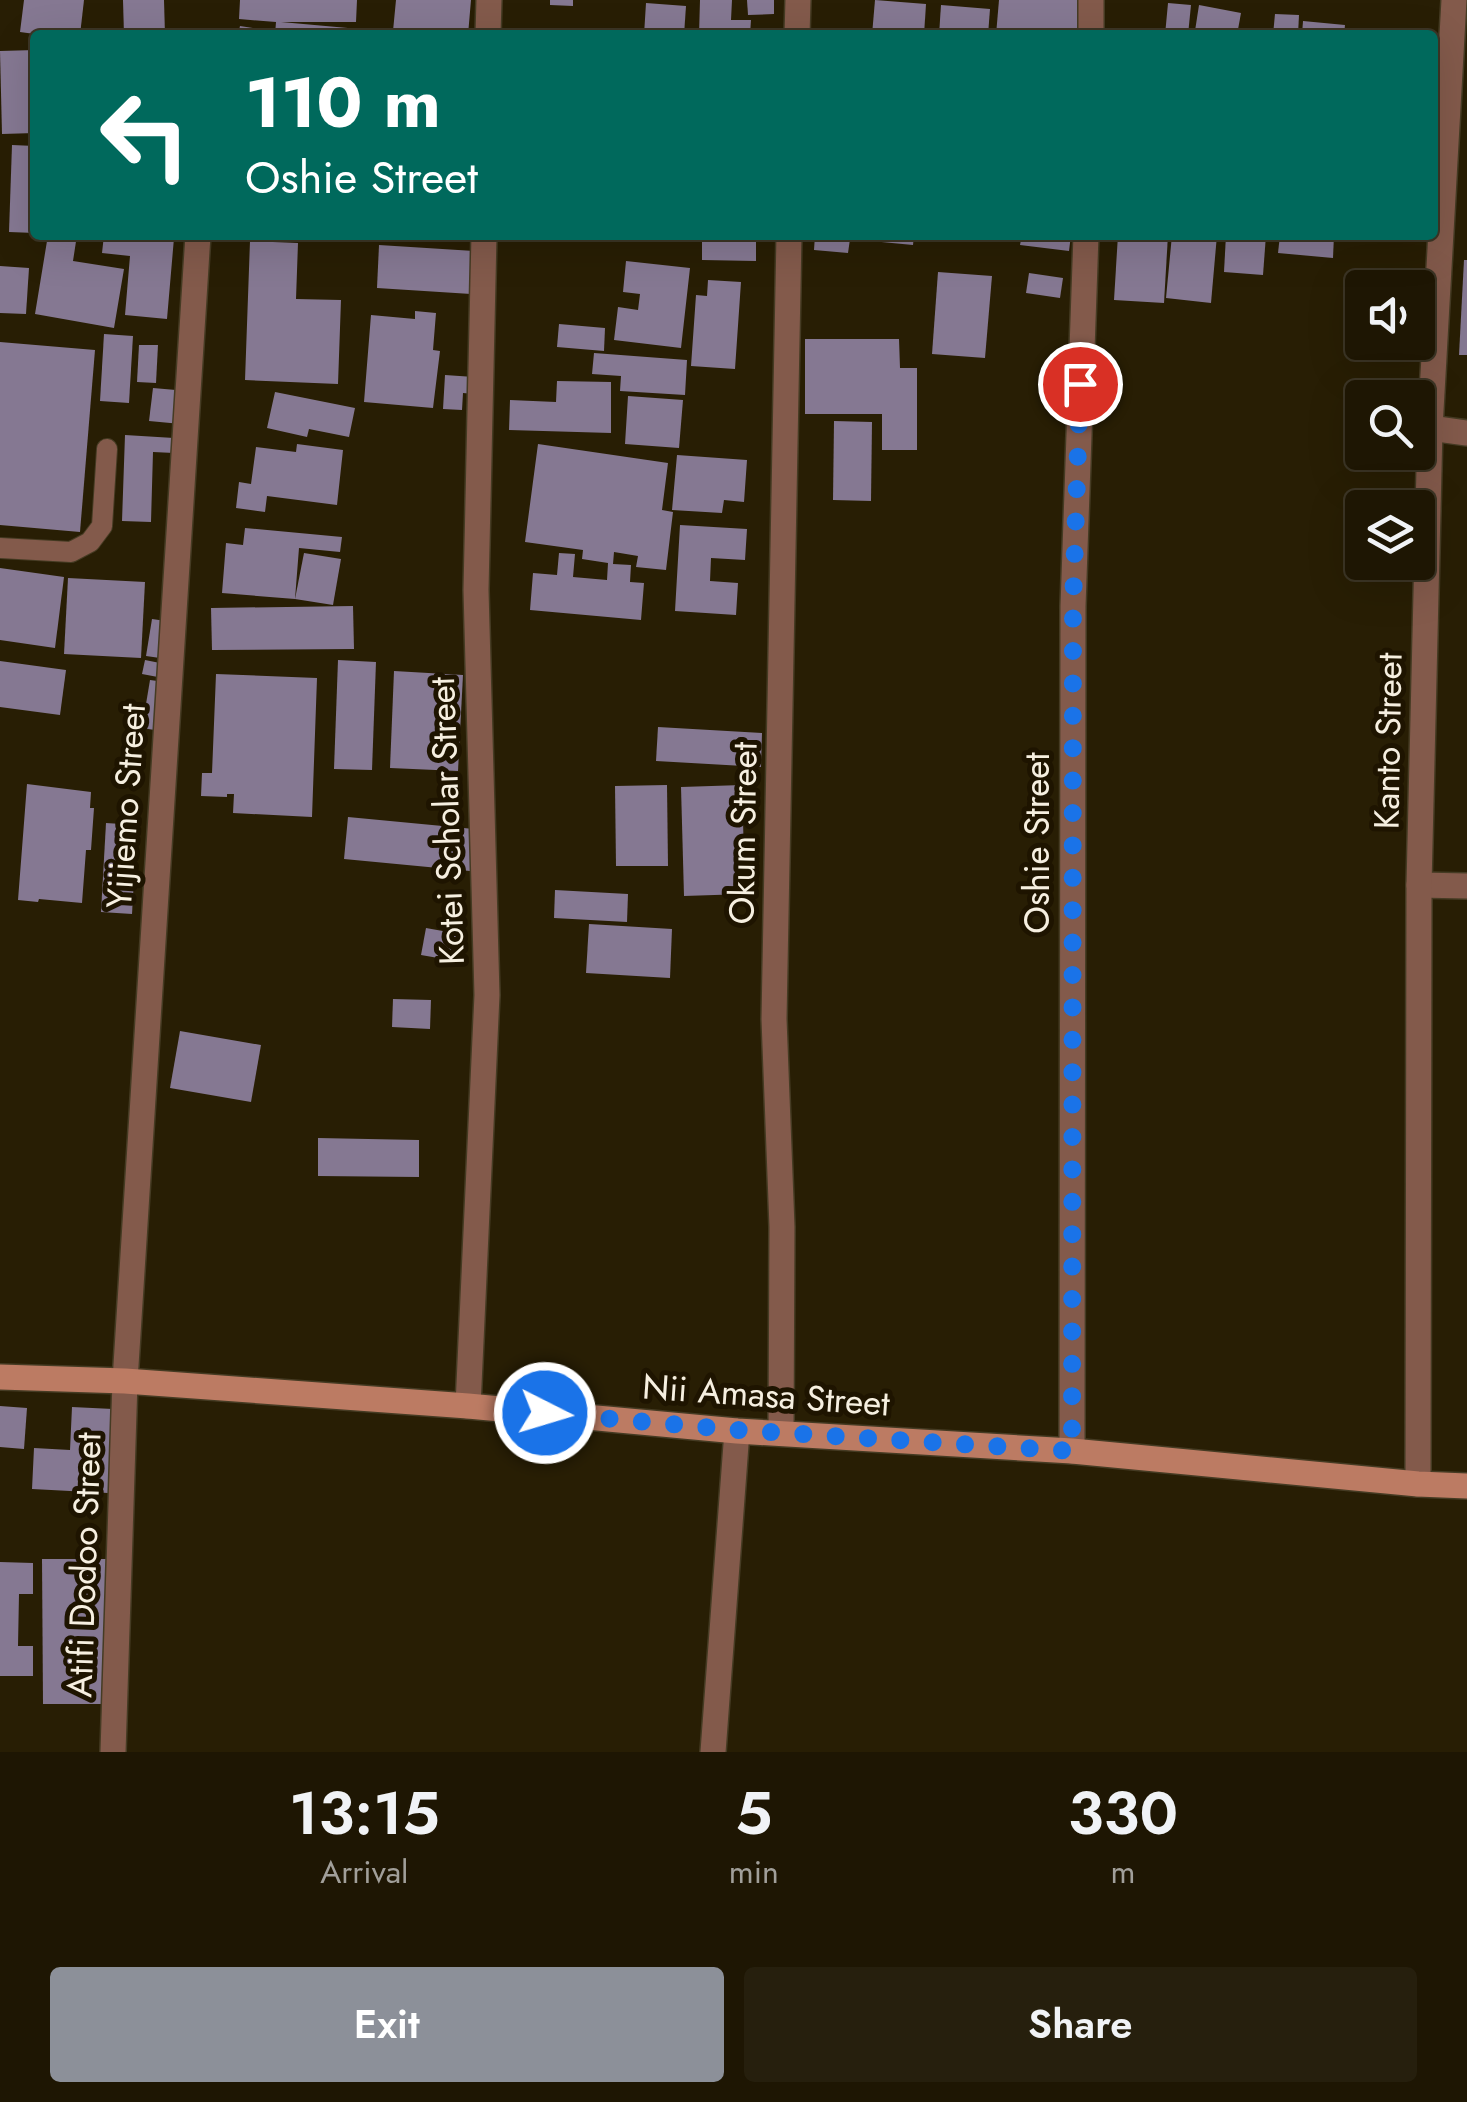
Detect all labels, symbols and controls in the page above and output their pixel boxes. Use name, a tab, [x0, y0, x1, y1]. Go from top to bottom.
text: 110 m	[245, 52, 441, 153]
icon: left	[80, 70, 210, 200]
text: Oshie Street	[245, 145, 478, 210]
map controls	[1345, 270, 1435, 580]
button: sound	[1345, 270, 1435, 360]
pin	[1038, 342, 1123, 427]
icon: arrive	[1053, 357, 1108, 412]
button: search	[1345, 380, 1435, 470]
button: layers	[1345, 490, 1435, 580]
street label: Kanto Street	[1361, 652, 1415, 830]
street label: Kotei Scholar Street	[417, 676, 477, 966]
street label: Yijiemo Street	[94, 701, 158, 910]
street label: Okum Street	[716, 741, 770, 925]
street label: Oshie Street	[1012, 752, 1062, 934]
position arrow	[493, 1361, 597, 1465]
street label: Nii Amasa Street	[641, 1361, 892, 1429]
street label: Atifi Dodoo Street	[54, 1431, 114, 1698]
text: 13:15	[289, 1770, 440, 1857]
text: 5	[735, 1770, 772, 1857]
text: 330	[1068, 1770, 1178, 1857]
text: Arrival	[320, 1849, 408, 1895]
text: min	[729, 1849, 779, 1895]
text: m	[1110, 1849, 1135, 1895]
button: Exit	[50, 1967, 724, 2082]
button: Share	[744, 1967, 1417, 2082]

